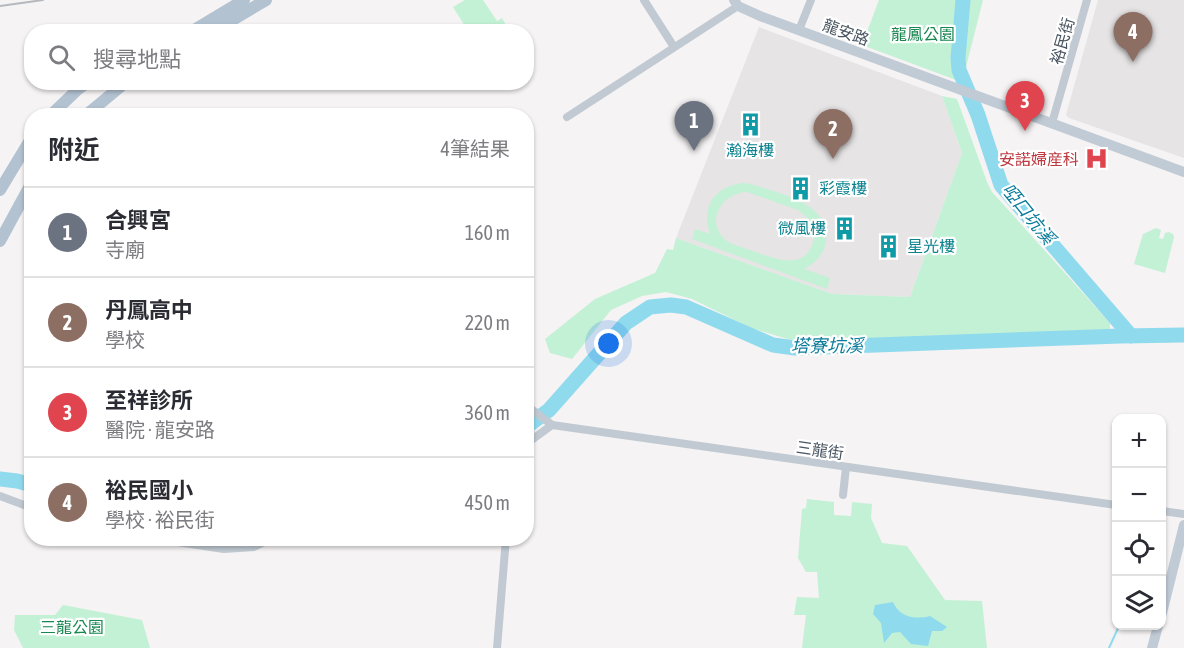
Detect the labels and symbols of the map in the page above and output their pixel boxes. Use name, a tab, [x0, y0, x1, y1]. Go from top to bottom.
pin: 4	[1114, 13, 1152, 62]
street label: 龍安路	[820, 15, 872, 49]
street label: 裕民街	[1047, 15, 1077, 67]
park label: 龍鳳公園	[891, 25, 955, 43]
pin: 3	[1006, 82, 1044, 131]
pin: 1	[674, 102, 714, 151]
pin: 2	[814, 110, 852, 159]
building icon: 瀚海樓	[737, 112, 763, 138]
place label: 瀚海樓	[726, 141, 774, 159]
hospital icon: 安諾婦産科	[1084, 146, 1110, 172]
place label: 安諾婦産科	[999, 150, 1079, 168]
building icon: 彩霞樓	[788, 175, 814, 201]
place label: 彩霞樓	[819, 179, 867, 197]
water label: 啞口坑溪	[998, 179, 1061, 251]
building icon: 微風樓	[831, 215, 857, 241]
place label: 微風樓	[778, 219, 826, 237]
building icon: 星光樓	[876, 233, 902, 259]
place label: 星光樓	[907, 237, 955, 255]
your location	[594, 329, 623, 358]
water label: 塔寮坑溪	[791, 335, 866, 356]
street label: 三龍街	[795, 438, 845, 462]
park label: 三龍公園	[40, 618, 104, 636]

